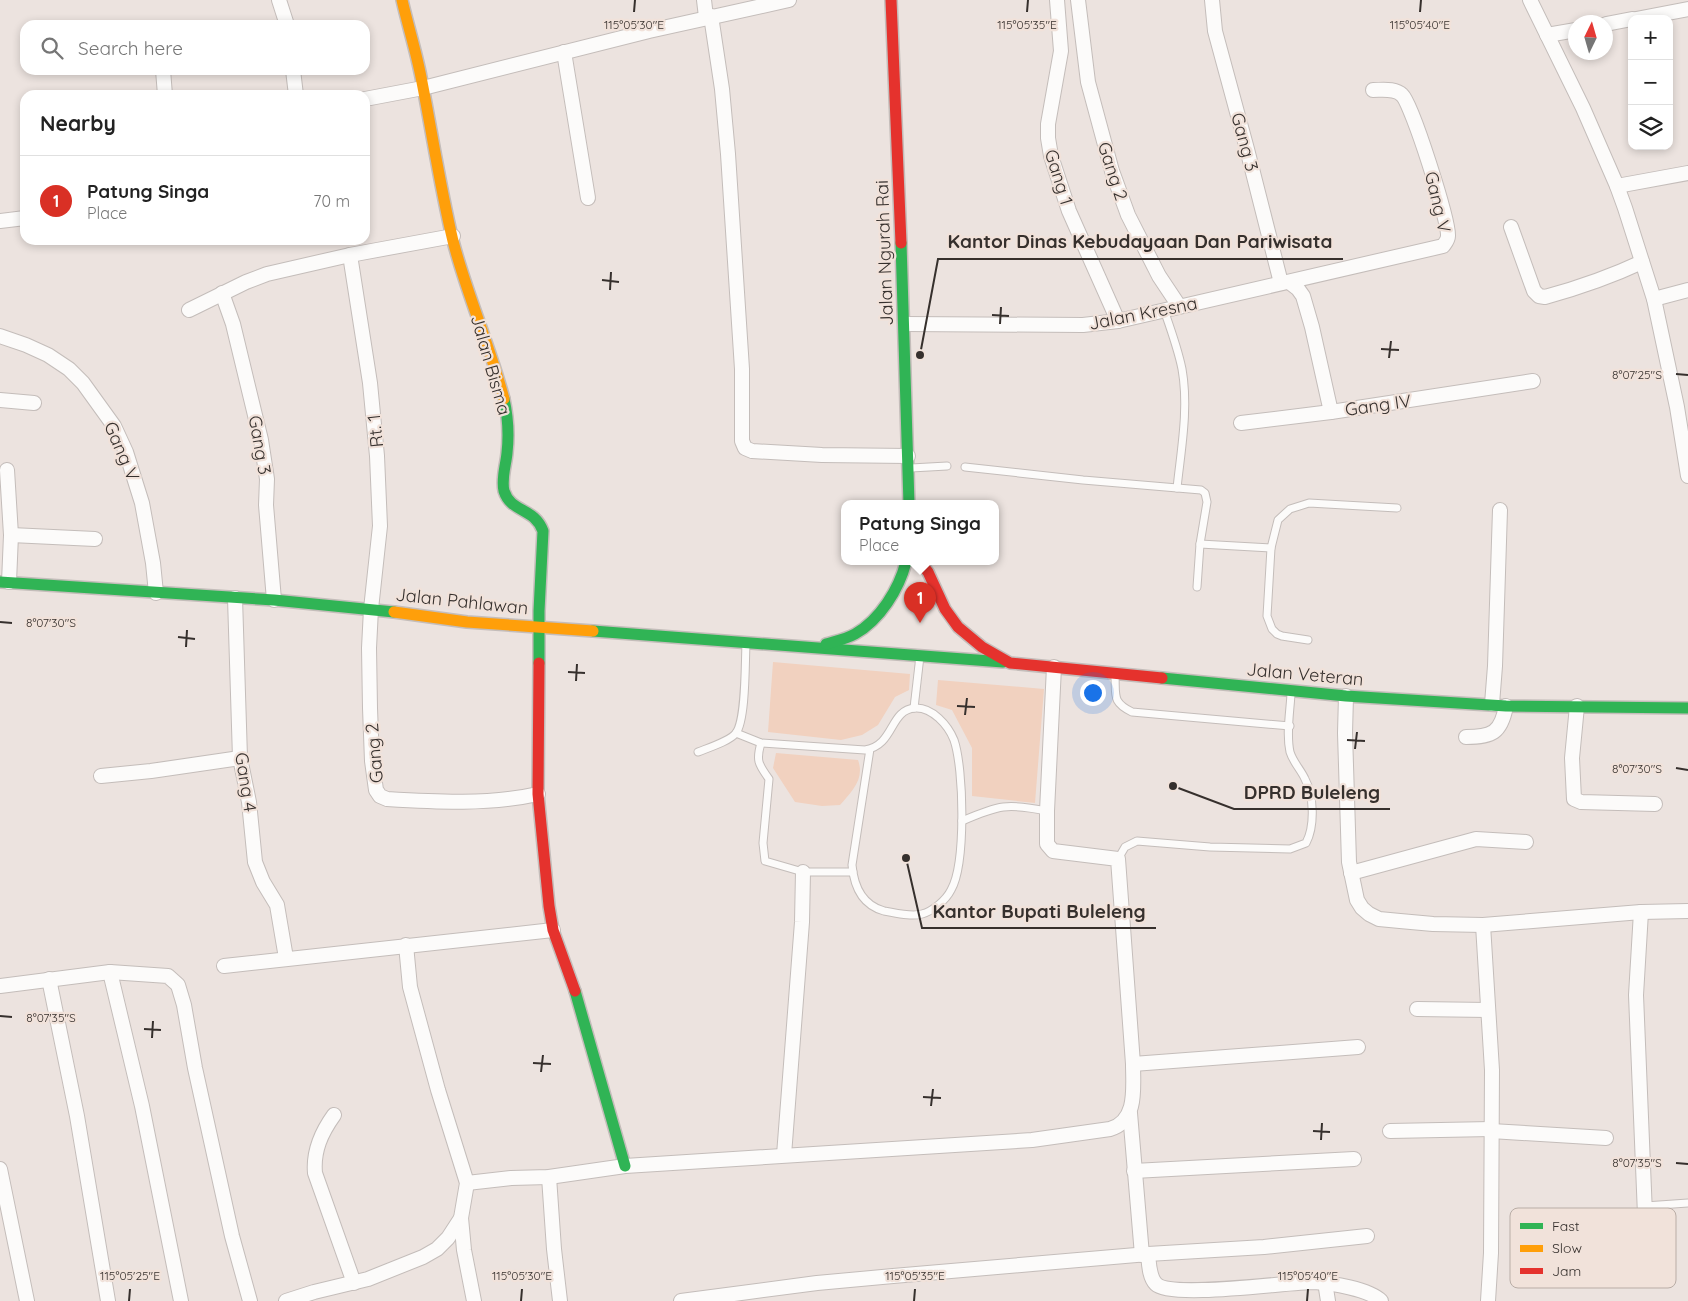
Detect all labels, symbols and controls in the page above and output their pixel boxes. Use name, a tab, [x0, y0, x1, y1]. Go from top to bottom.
north arrow	[1568, 15, 1613, 60]
map controls	[1628, 15, 1673, 150]
button: +	[1628, 15, 1673, 60]
text: 115°05'30"E	[604, 17, 664, 32]
text: 115°05'35"E	[997, 17, 1057, 32]
text: 115°05'40"E	[1390, 17, 1450, 32]
search box	[20, 20, 370, 75]
icon: search	[38, 34, 66, 62]
text: Search here	[78, 36, 183, 60]
button: −	[1628, 60, 1673, 105]
button: layers	[1628, 105, 1673, 150]
text: Nearby	[40, 110, 116, 136]
street label: Gang 3	[1226, 110, 1264, 174]
street label: Gang 2	[1093, 139, 1133, 203]
street label: Gang 1	[1040, 146, 1078, 208]
street label: Gang V	[1420, 169, 1456, 235]
text: Patung Singa	[87, 179, 209, 203]
street label: Jalan Ngurah Rai	[870, 180, 898, 326]
text: 1	[53, 191, 59, 211]
text: 70 m	[313, 191, 350, 211]
text: Place	[87, 203, 127, 223]
callout: Kantor Dinas Kebudayaan Dan Pariwisata	[938, 225, 1343, 259]
text: Kantor Dinas Kebudayaan Dan Pariwisata	[948, 229, 1332, 253]
street label: Jalan Kresna	[1087, 291, 1199, 335]
street label: Jalan Bisma	[466, 312, 516, 418]
text: 8°07'25"S	[1612, 367, 1662, 382]
street label: Gang IV	[1343, 389, 1413, 421]
street label: Rt. 1	[362, 413, 388, 449]
street label: Gang 3	[243, 414, 277, 476]
street label: Gang V	[99, 418, 145, 484]
popup	[841, 500, 999, 565]
text: Patung Singa	[859, 511, 981, 535]
text: Place	[859, 535, 899, 555]
pin: 1	[904, 582, 936, 623]
street label: Jalan Pahlawan	[395, 583, 529, 619]
text: 8°07'30"S	[26, 615, 76, 630]
street label: Jalan Veteran	[1245, 657, 1365, 691]
your location	[1080, 680, 1106, 706]
street label: Gang 2	[360, 722, 388, 784]
street label: Gang 4	[230, 751, 262, 813]
text: 8°07'30"S	[1612, 761, 1662, 776]
callout: DPRD Buleleng	[1234, 775, 1390, 809]
text: DPRD Buleleng	[1244, 780, 1380, 804]
callout: Kantor Bupati Buleleng	[922, 894, 1156, 928]
text: Kantor Bupati Buleleng	[932, 899, 1146, 923]
text: 8°07'35"S	[26, 1010, 76, 1025]
text: 8°07'35"S	[1612, 1155, 1662, 1170]
legend	[1510, 1208, 1676, 1288]
text: Fast	[1552, 1217, 1580, 1235]
text: Slow	[1552, 1239, 1582, 1257]
text: Jam	[1552, 1262, 1581, 1280]
text: 115°05'25"E	[100, 1268, 160, 1283]
text: 115°05'30"E	[492, 1268, 552, 1283]
text: 115°05'35"E	[885, 1268, 945, 1283]
text: 115°05'40"E	[1278, 1268, 1338, 1283]

